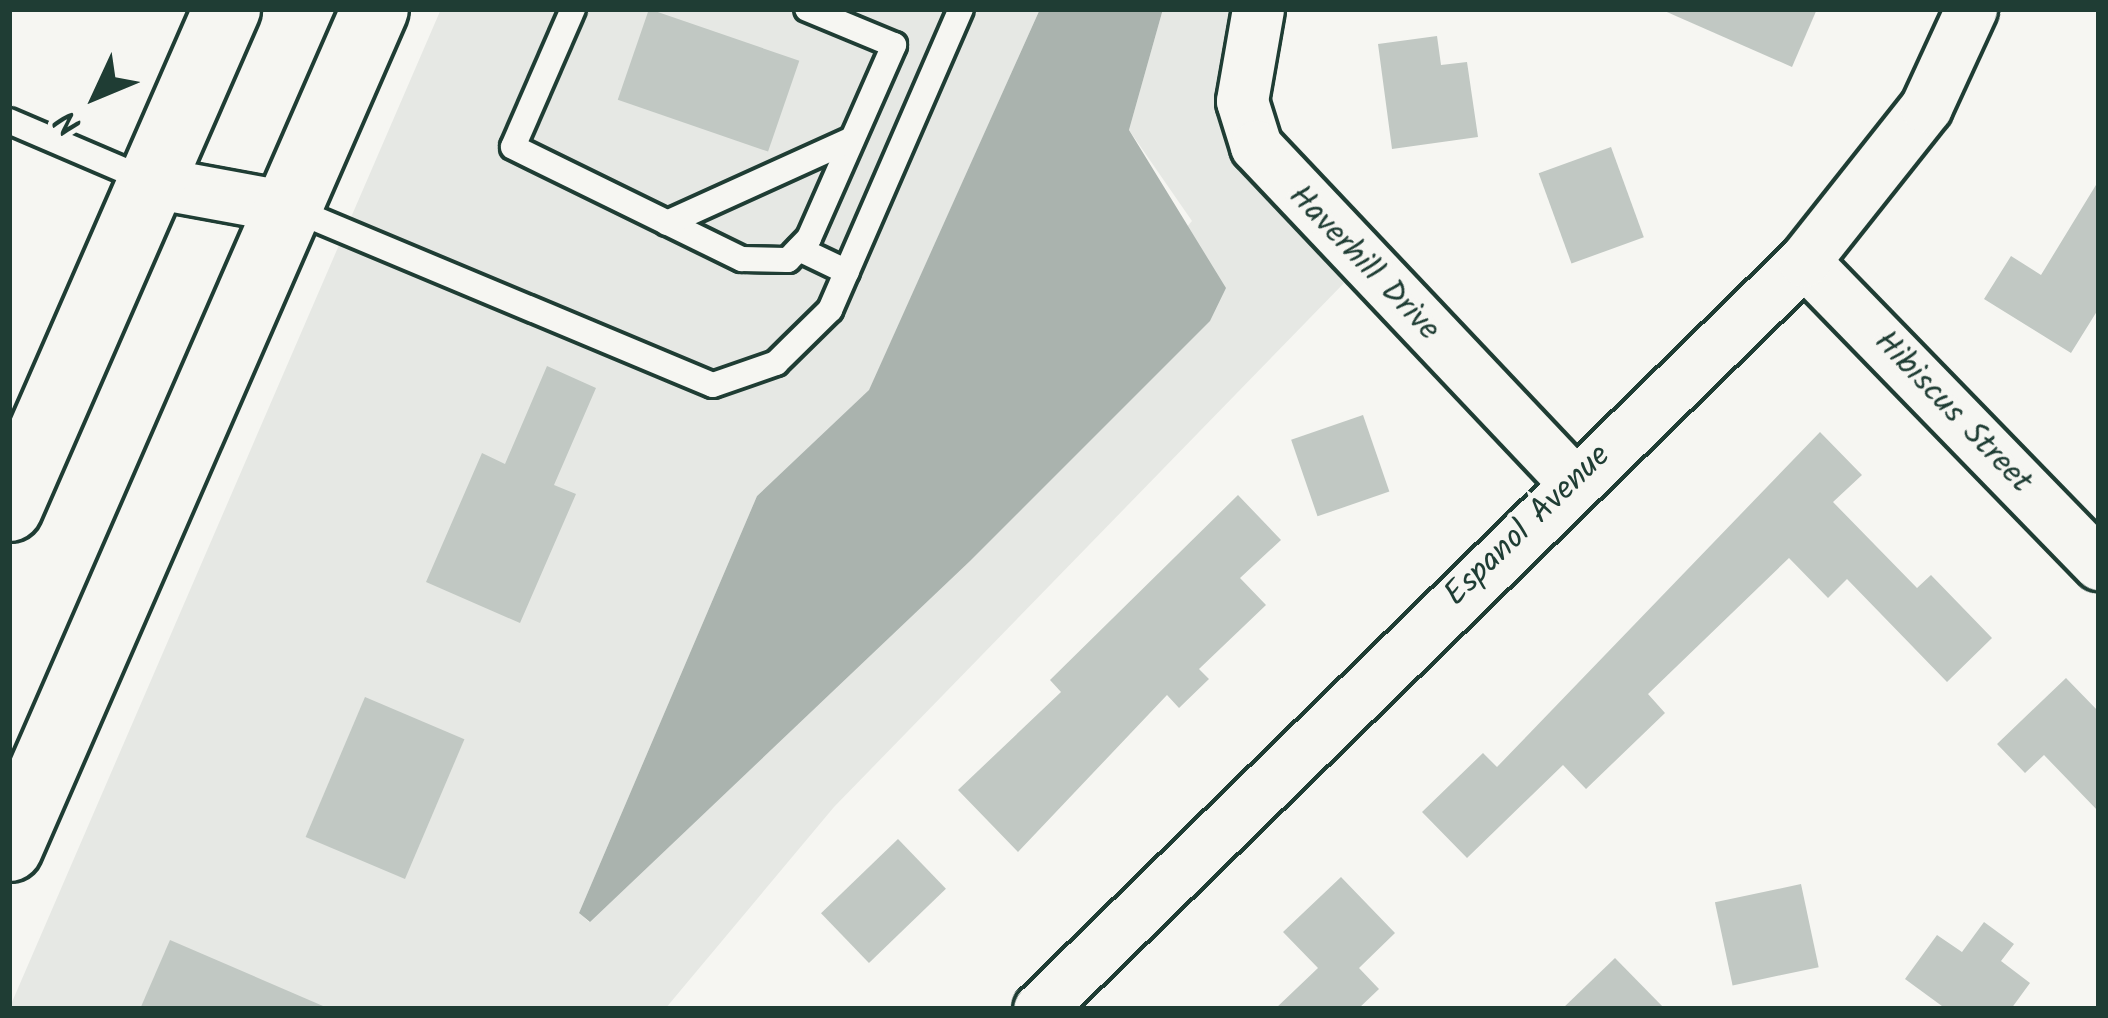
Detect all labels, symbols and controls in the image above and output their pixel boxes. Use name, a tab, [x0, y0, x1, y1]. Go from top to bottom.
north arrow	[36, 36, 156, 156]
text: N	[43, 95, 96, 147]
street label: Haverhill Drive	[1279, 178, 1447, 350]
street label: Hibiscus Street	[1865, 323, 2039, 503]
street label: Espanol Avenue	[1437, 437, 1619, 615]

